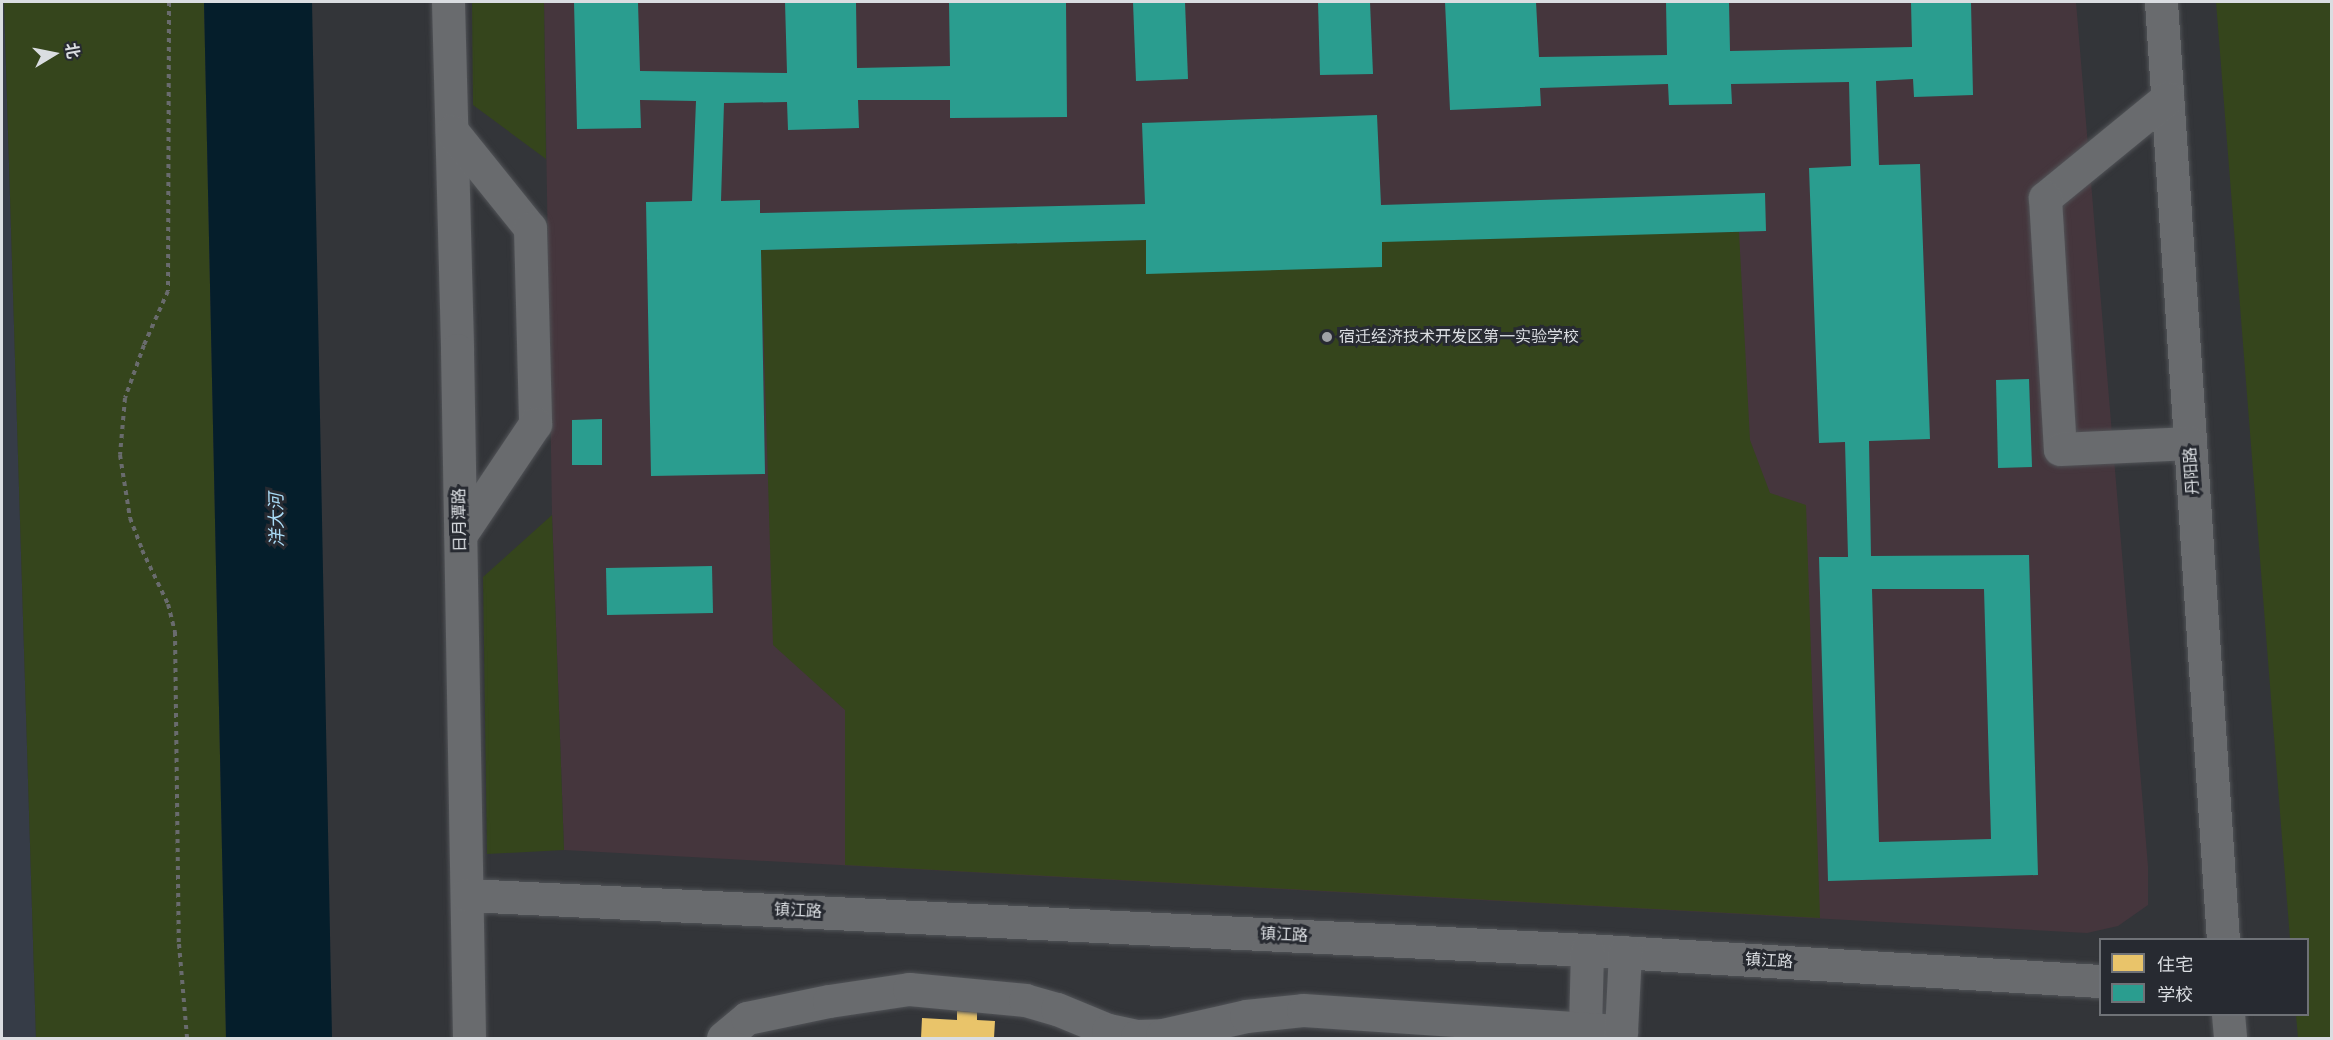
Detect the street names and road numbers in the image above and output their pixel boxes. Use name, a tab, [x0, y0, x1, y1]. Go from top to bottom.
street label: 丹阳路	[2181, 446, 2203, 496]
street label: 日月潭路	[450, 488, 470, 552]
street label: 镇江路	[774, 900, 822, 922]
street label: 镇江路	[1260, 924, 1308, 946]
street label: 镇江路	[1745, 950, 1793, 972]

